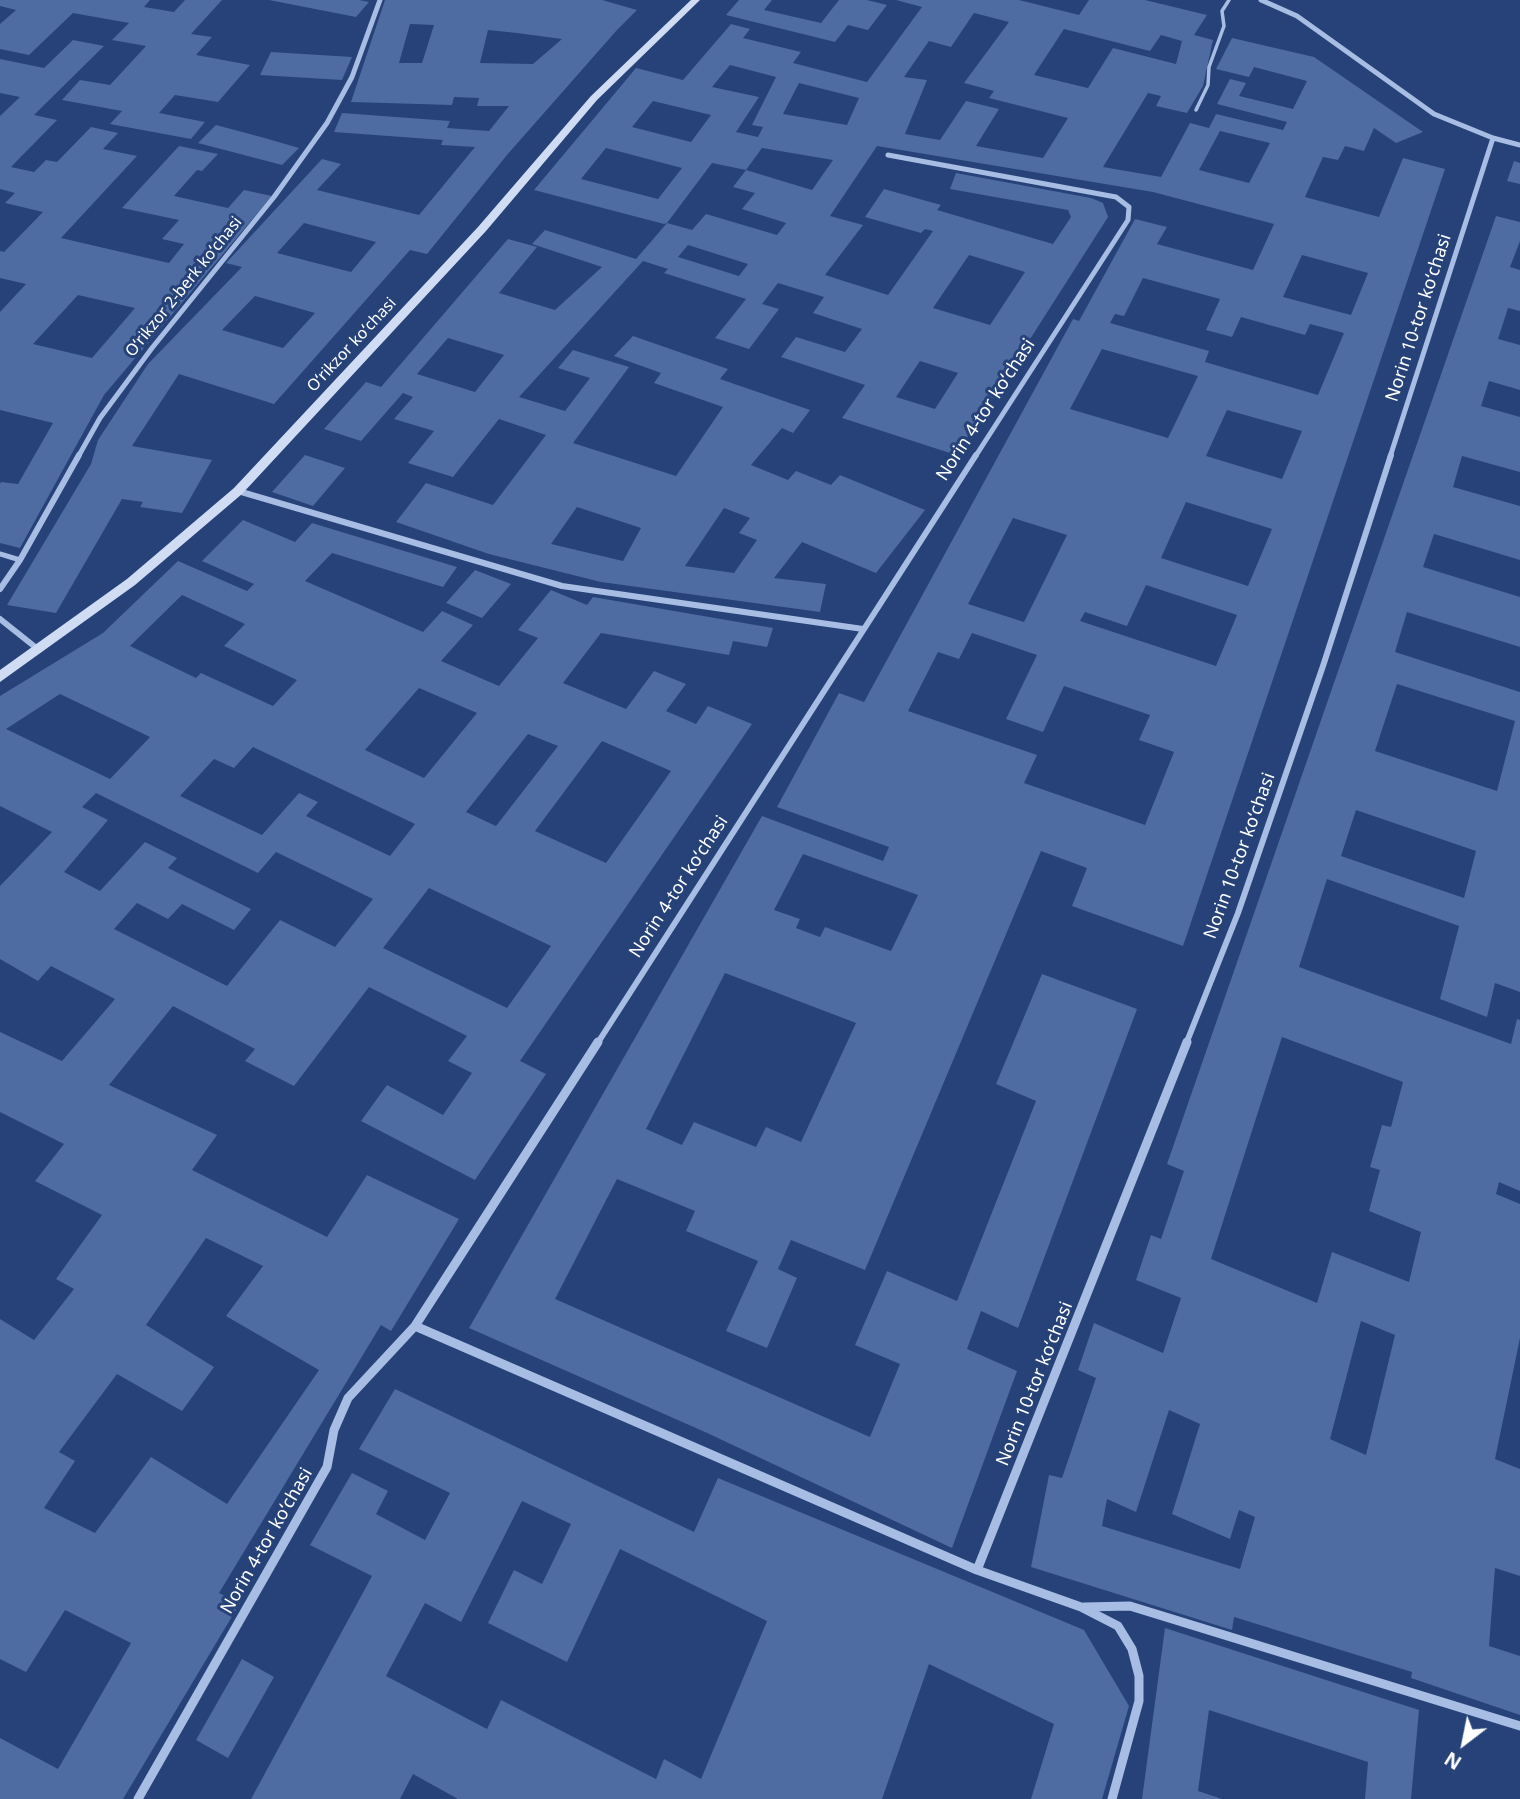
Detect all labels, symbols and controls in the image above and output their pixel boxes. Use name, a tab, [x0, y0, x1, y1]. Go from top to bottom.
street label: Oʻrikzor 2-berk koʻchasi	[122, 213, 246, 361]
street label: Norin 10-tor koʻchasi	[1382, 231, 1456, 405]
street label: Oʻrikzor koʻchasi	[303, 294, 401, 396]
street label: Norin 4-tor koʻchasi	[932, 335, 1040, 485]
street label: Norin 10-tor koʻchasi	[1200, 770, 1280, 942]
street label: Norin 4-tor koʻchasi	[625, 812, 733, 962]
street label: Norin 10-tor koʻchasi	[992, 1299, 1078, 1469]
street label: Norin 4-tor koʻchasi	[216, 1464, 318, 1618]
north arrow	[1429, 1708, 1499, 1778]
text: N	[1439, 1746, 1466, 1776]

